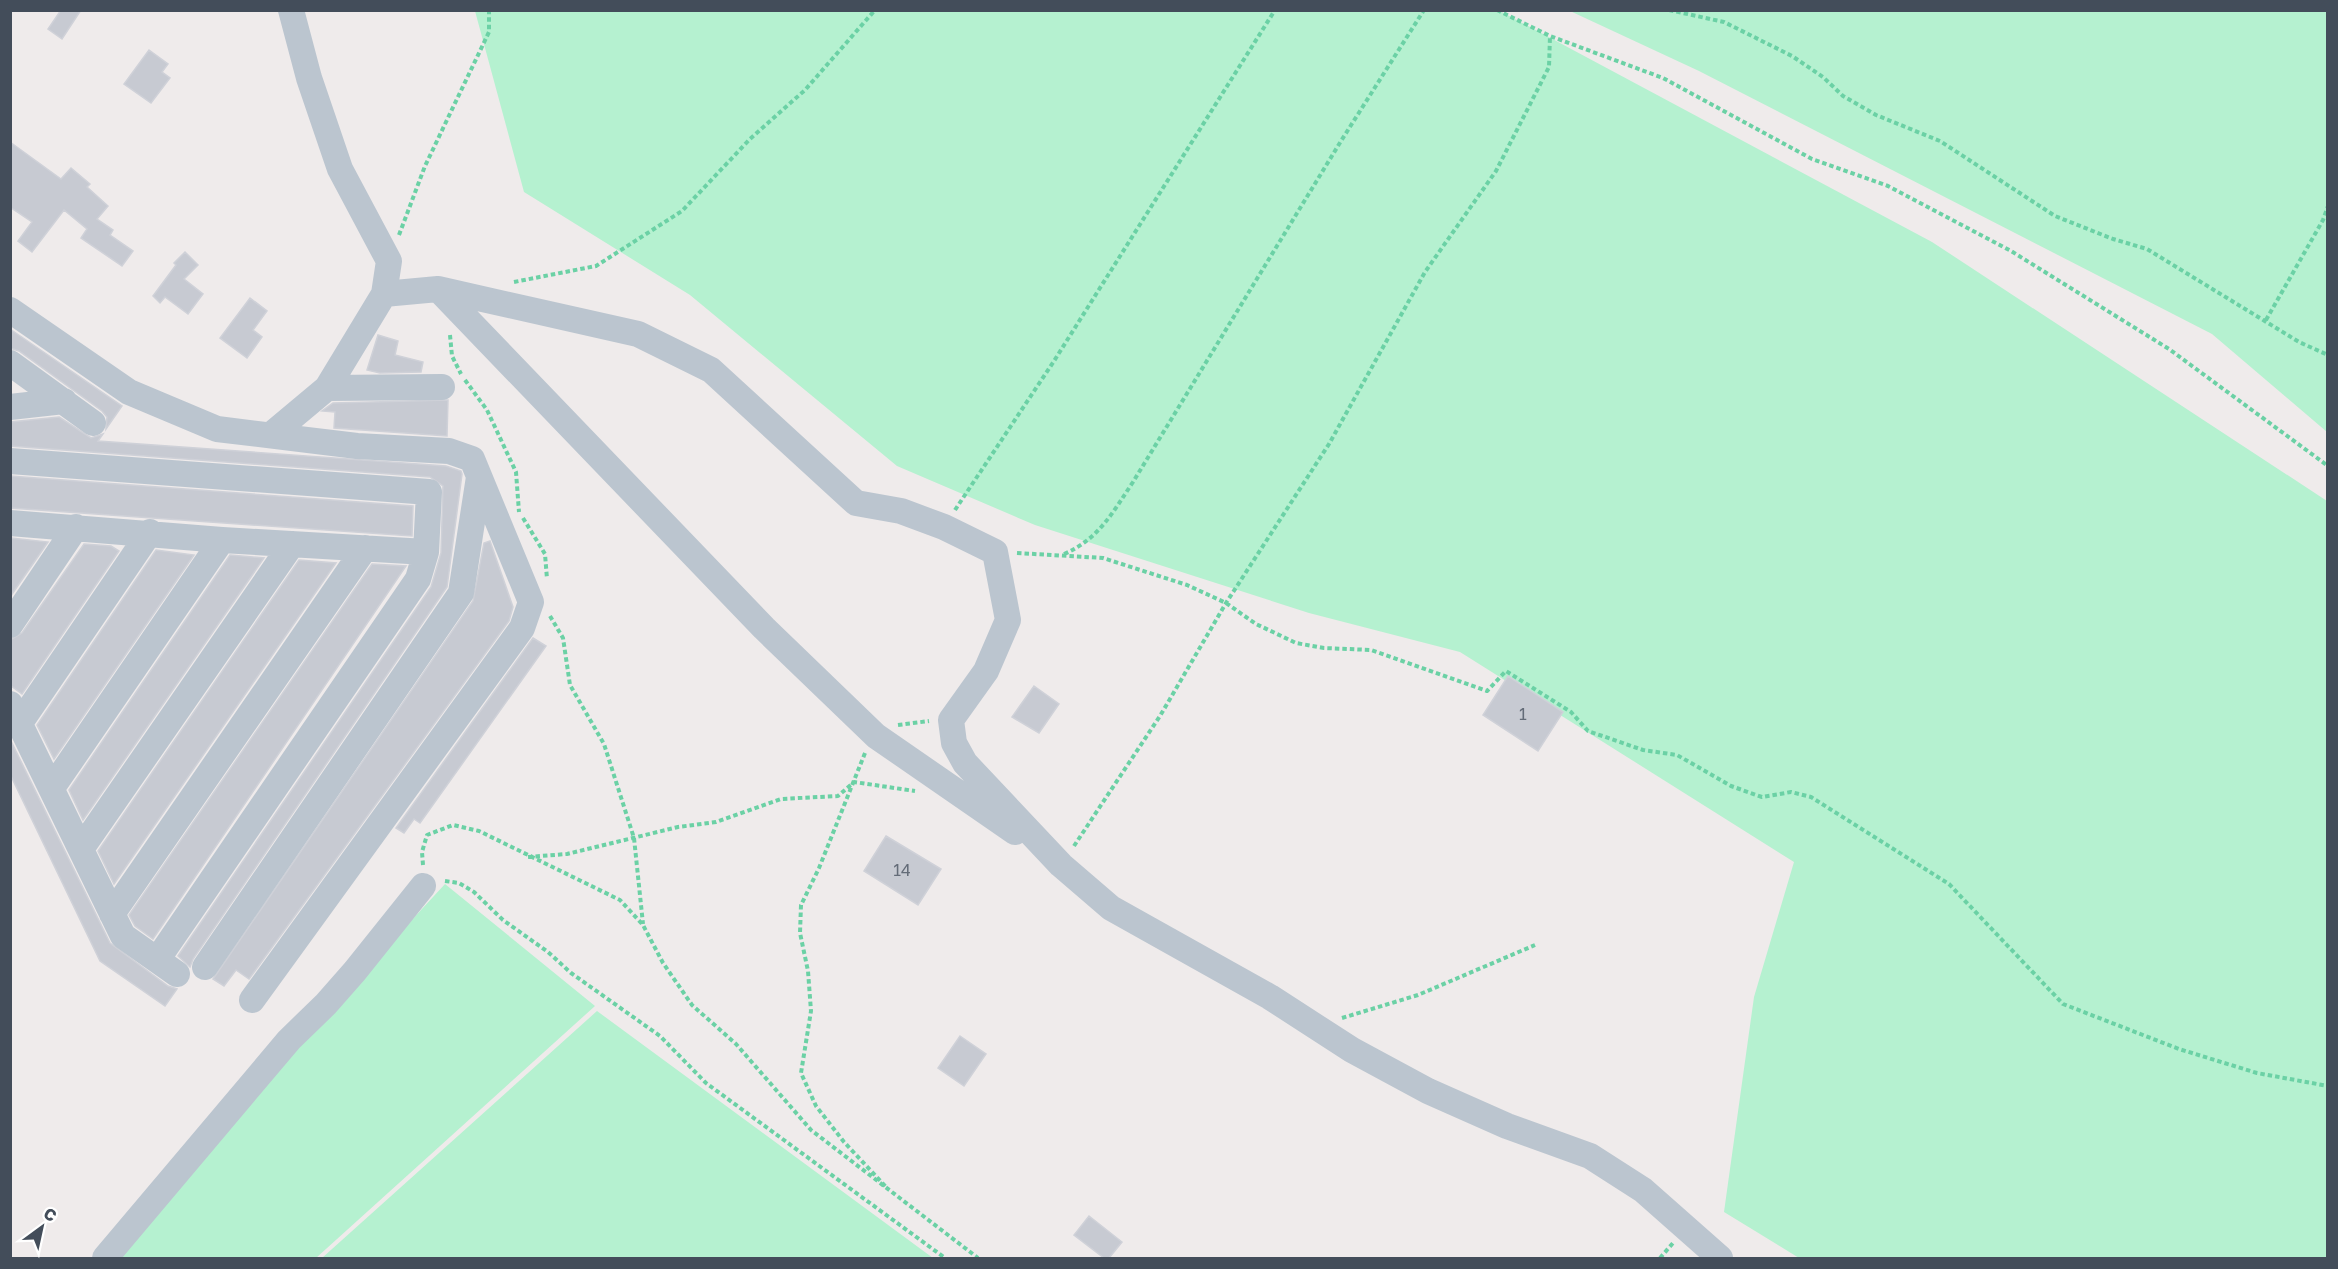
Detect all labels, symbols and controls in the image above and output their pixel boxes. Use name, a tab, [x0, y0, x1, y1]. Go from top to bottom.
house number: 1	[1519, 704, 1527, 724]
house number: 14	[893, 860, 911, 880]
north arrow	[12, 1197, 72, 1257]
text: С	[40, 1203, 60, 1226]

